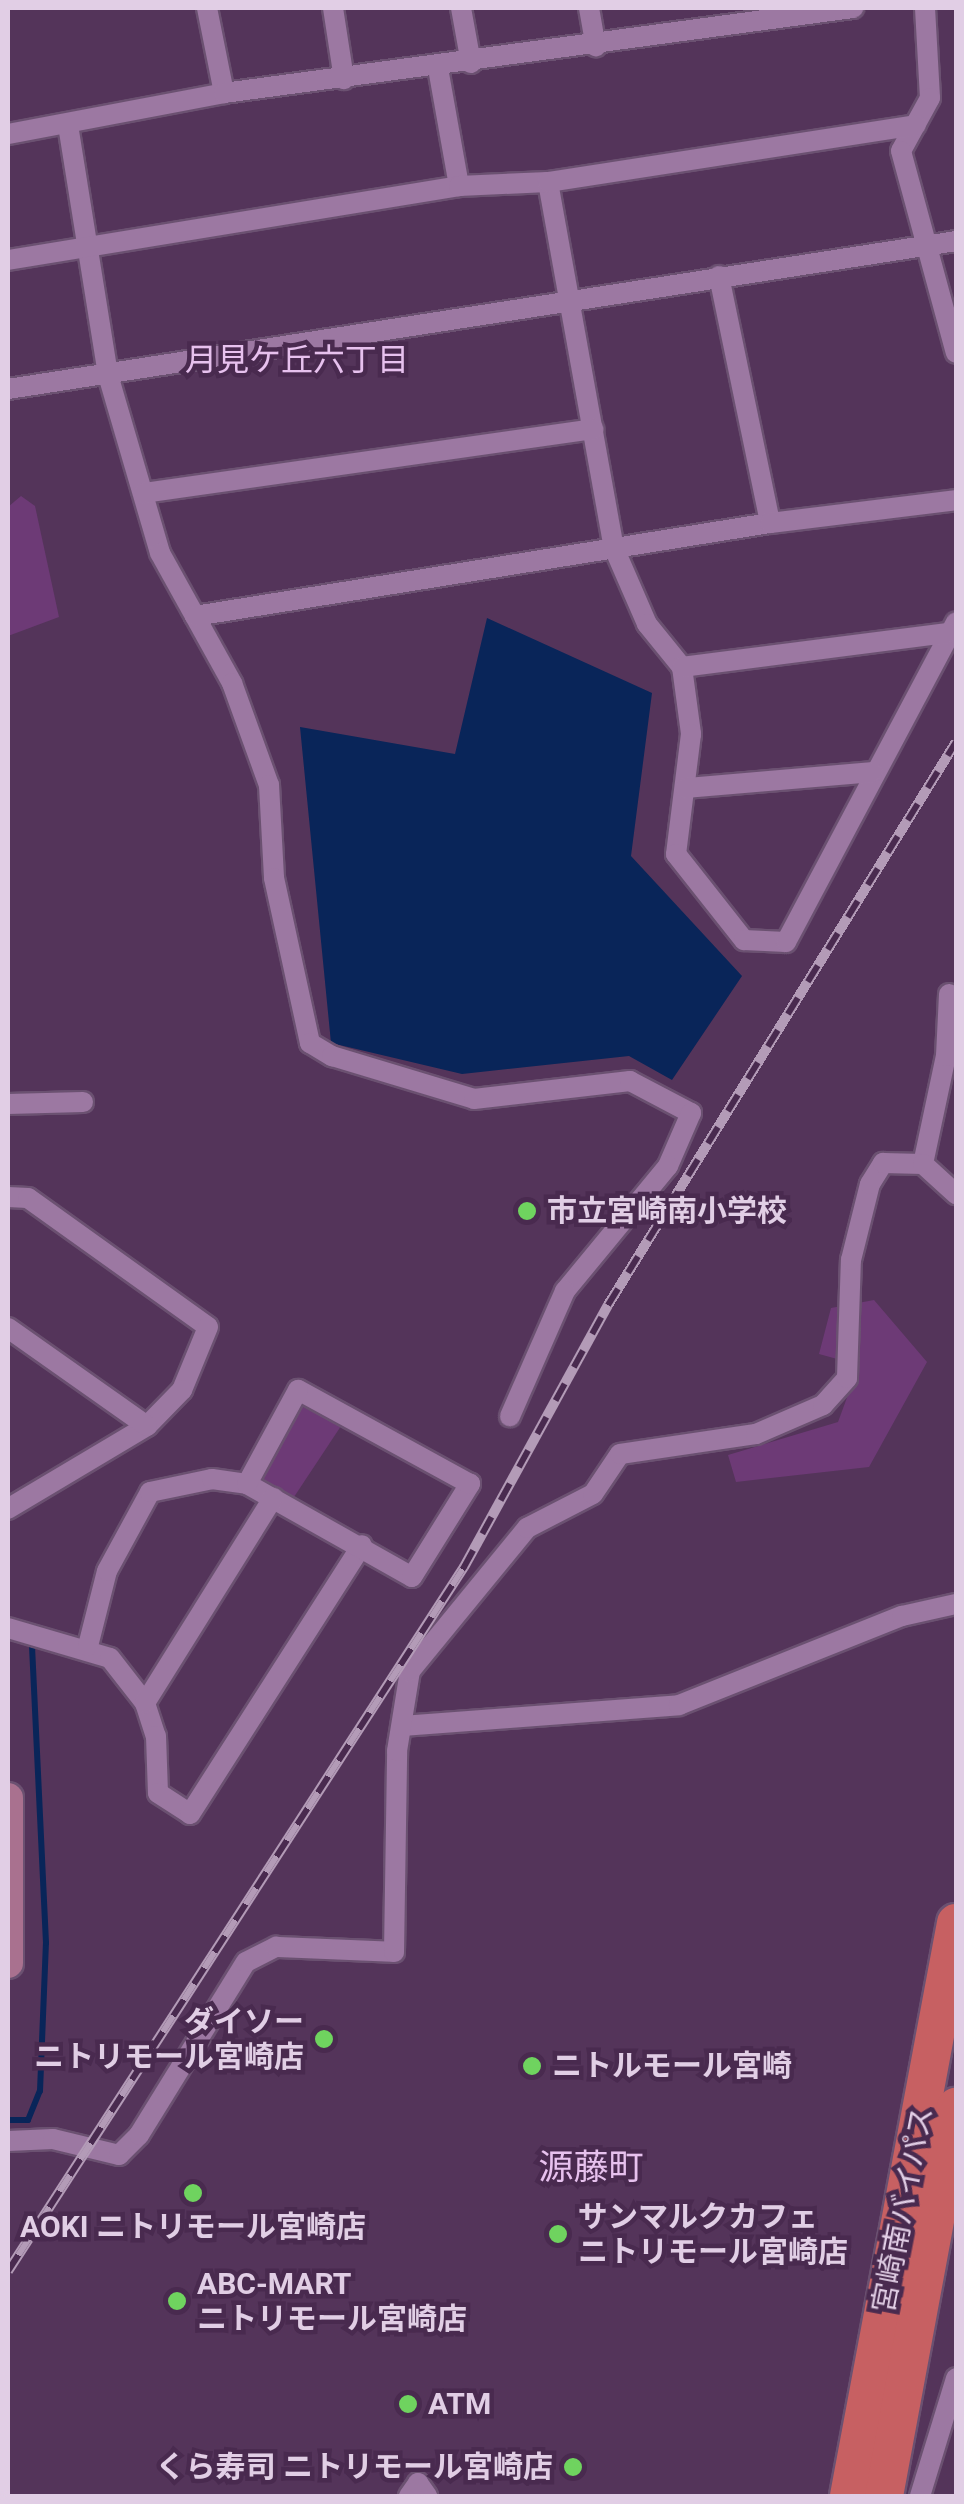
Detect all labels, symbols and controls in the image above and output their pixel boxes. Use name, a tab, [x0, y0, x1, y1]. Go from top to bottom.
district label: 月見ケ丘六丁目	[185, 341, 409, 379]
place label: 市立宮崎南小学校	[547, 1193, 787, 1229]
marker: 市立宮崎南小学校	[516, 1200, 538, 1222]
place label: ダイソー ニトリモール宮崎店	[34, 2004, 304, 2074]
marker: ダイソー ニトリモール宮崎店	[313, 2028, 335, 2050]
place label: ニトルモール宮崎	[552, 2048, 792, 2084]
marker: ニトルモール宮崎	[521, 2055, 543, 2077]
street label: 宮崎南バイパス	[865, 2103, 941, 2317]
district label: 源藤町	[539, 2147, 643, 2189]
marker: AOKI ニトリモール宮崎店	[182, 2182, 204, 2204]
place label: サンマルクカフェ ニトリモール宮崎店	[578, 2199, 848, 2270]
place label: AOKI ニトリモール宮崎店	[20, 2209, 366, 2245]
marker: サンマルクカフェ ニトリモール宮崎店	[547, 2223, 569, 2245]
place label: ABC-MART ニトリモール宮崎店	[197, 2266, 467, 2336]
marker: ABC-MART ニトリモール宮崎店	[166, 2290, 188, 2312]
place label: ATM	[428, 2386, 491, 2422]
marker: ATM	[397, 2393, 419, 2415]
place label: くら寿司 ニトリモール宮崎店	[156, 2449, 553, 2485]
marker: くら寿司 ニトリモール宮崎店	[562, 2456, 584, 2478]

